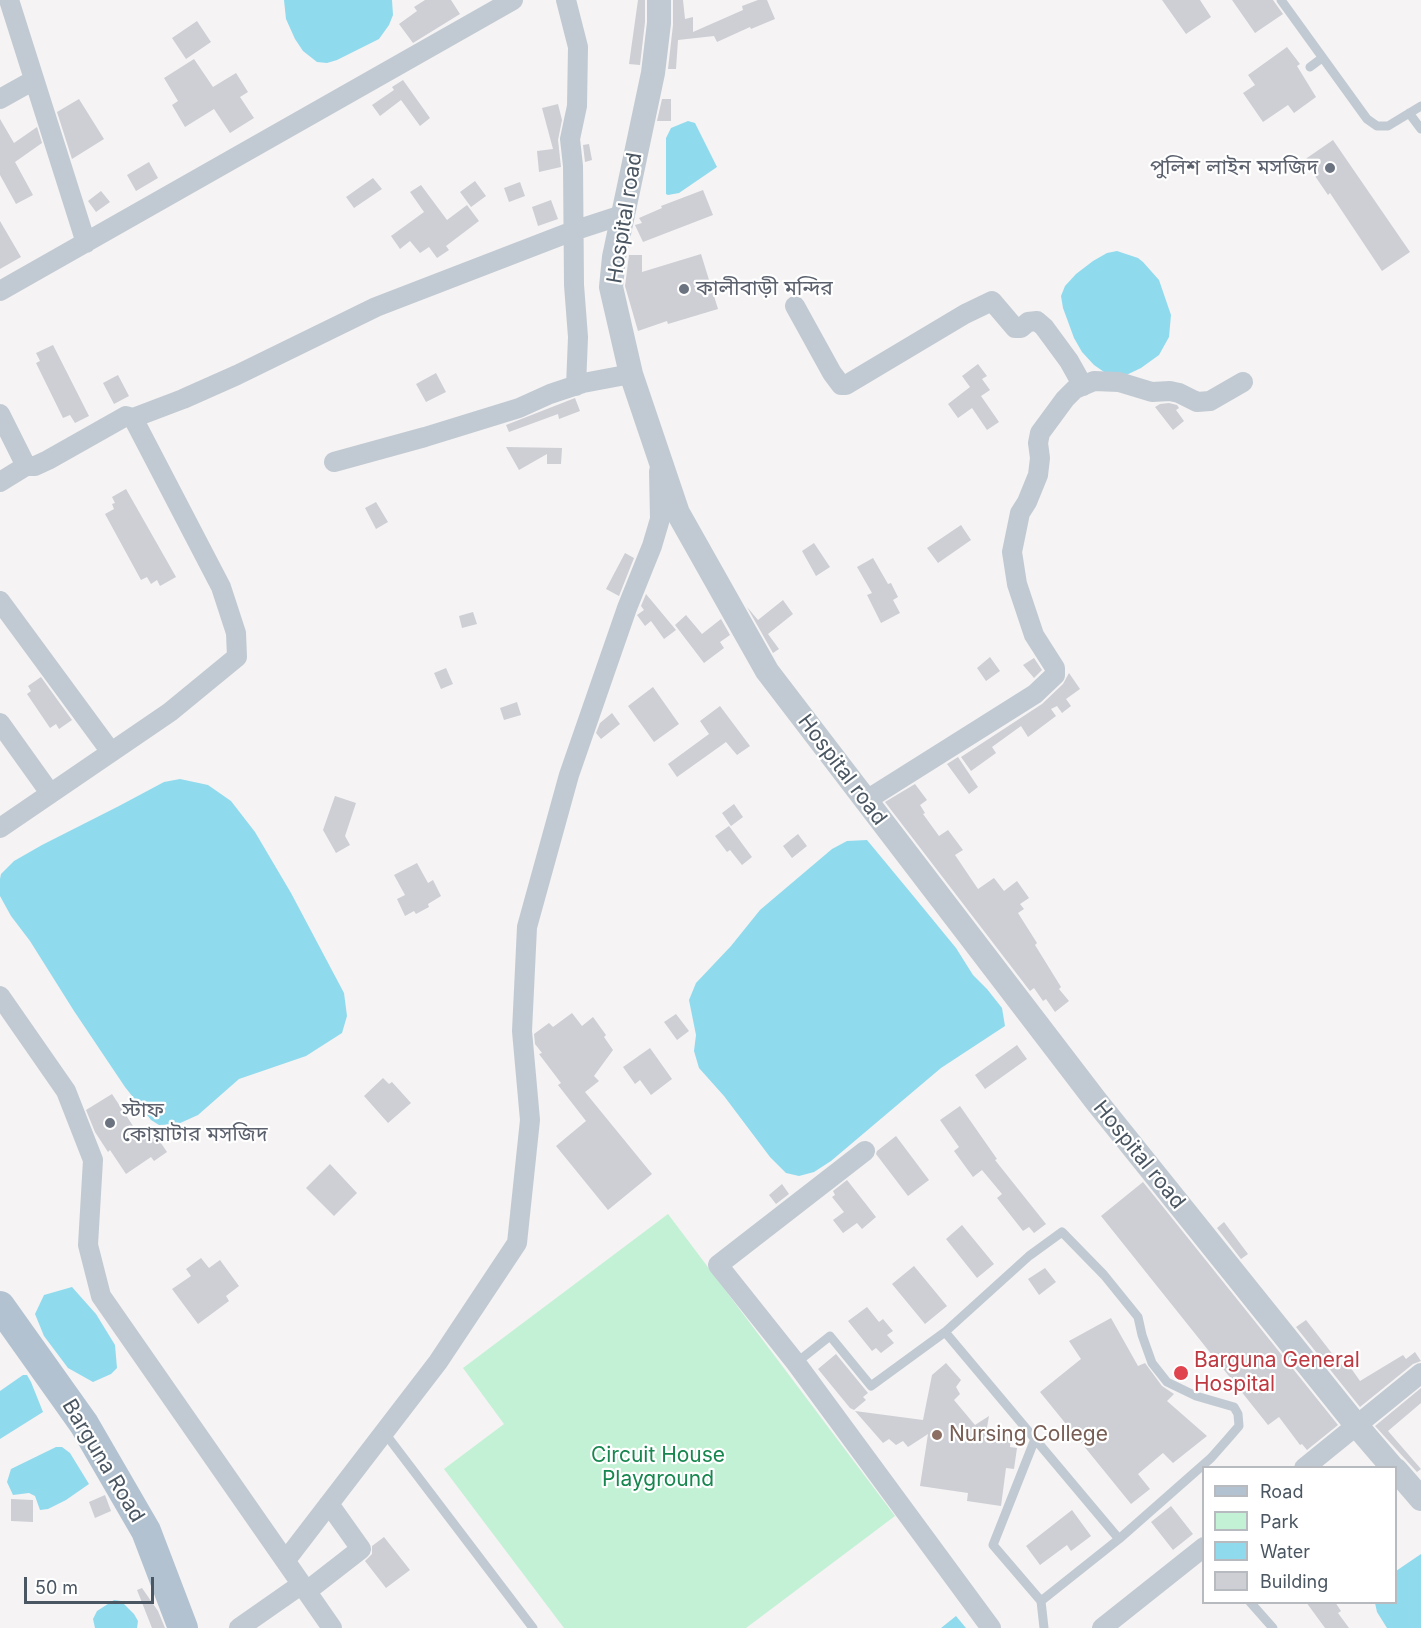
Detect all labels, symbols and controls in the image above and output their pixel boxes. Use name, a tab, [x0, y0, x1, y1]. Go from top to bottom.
street label: Hospital road	[602, 151, 648, 285]
place label: পুলিশ লাইন মসজিদ	[1150, 155, 1318, 181]
marker: পুলিশ লাইন মসজিদ	[1323, 161, 1337, 175]
place label: কালীবাড়ী মন্দির	[696, 276, 833, 302]
marker: কালীবাড়ী মন্দির	[677, 282, 691, 296]
street label: Hospital road	[792, 710, 892, 830]
street label: Hospital road	[1088, 1096, 1190, 1214]
place label: স্টাফ কোয়াটার মসজিদ	[122, 1098, 268, 1148]
marker: স্টাফ কোয়াটার মসজিদ	[103, 1116, 117, 1130]
place label: Barguna General Hospital	[1194, 1348, 1360, 1398]
marker: Barguna General Hospital	[1172, 1364, 1190, 1382]
street label: Barguna Road	[56, 1395, 150, 1527]
place label: Nursing College	[949, 1422, 1108, 1448]
marker: Nursing College	[930, 1428, 944, 1442]
park label: Circuit House Playground	[591, 1443, 725, 1493]
legend	[1202, 1466, 1397, 1604]
text: Road	[1260, 1481, 1303, 1502]
text: Park	[1260, 1511, 1299, 1532]
text: Water	[1260, 1541, 1310, 1562]
scale bar	[27, 1565, 158, 1603]
text: Building	[1260, 1571, 1328, 1592]
text: 50 m	[35, 1577, 78, 1598]

